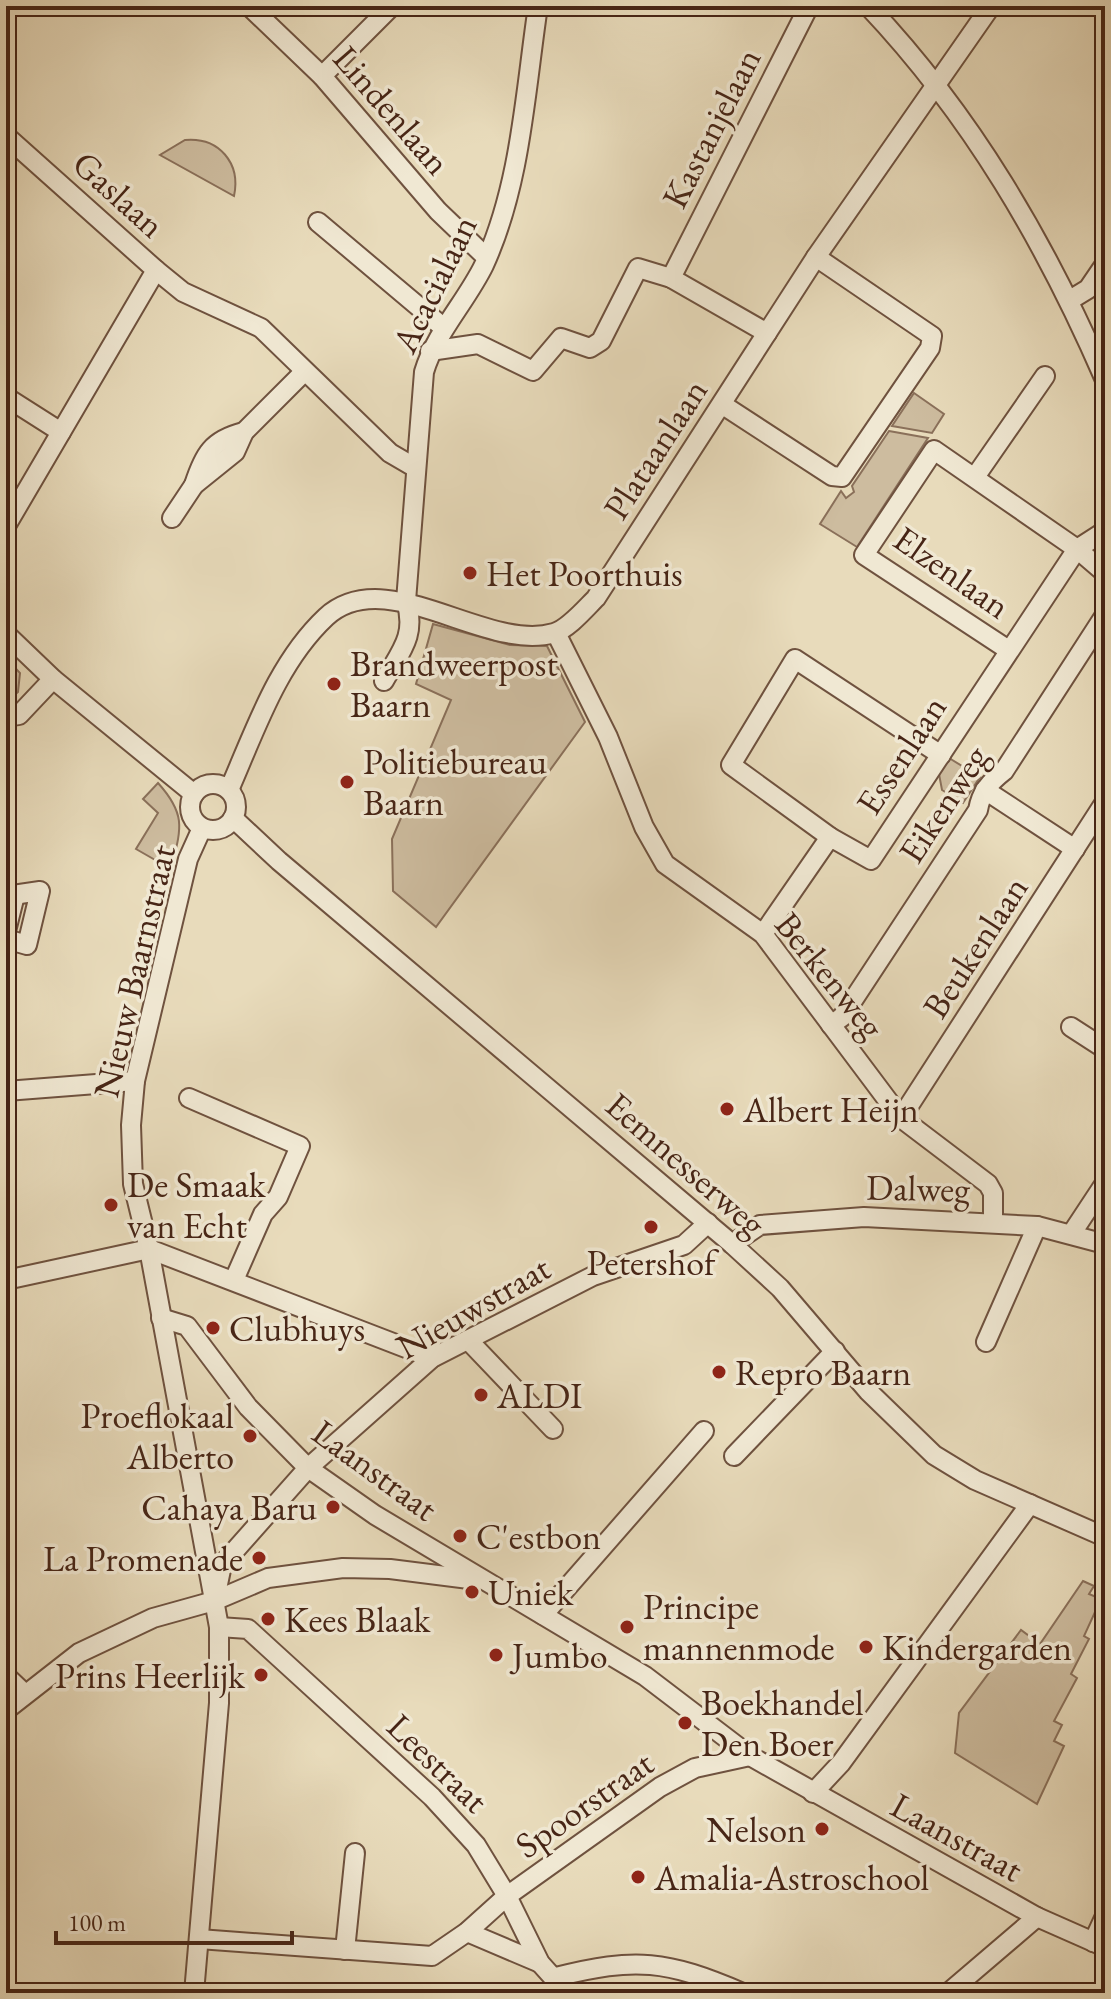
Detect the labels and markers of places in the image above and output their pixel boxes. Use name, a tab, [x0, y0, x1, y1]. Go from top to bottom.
place label: Het Poorthuis	[486, 550, 683, 597]
marker: Het Poorthuis	[461, 564, 479, 582]
place label: Brandweerpost Baarn	[350, 640, 558, 728]
marker: Brandweerpost Baarn	[325, 675, 343, 693]
place label: Politiebureau Baarn	[363, 738, 547, 826]
marker: Politiebureau Baarn	[338, 773, 356, 791]
place label: Albert Heijn	[742, 1086, 919, 1133]
marker: Albert Heijn	[718, 1100, 736, 1118]
place label: De Smaak van Echt	[127, 1161, 267, 1249]
marker: De Smaak van Echt	[102, 1196, 120, 1214]
marker: Petershof	[642, 1218, 660, 1236]
place label: Petershof	[587, 1239, 720, 1286]
place label: Clubhuys	[229, 1305, 365, 1352]
marker: Clubhuys	[204, 1319, 222, 1337]
place label: Repro Baarn	[735, 1349, 911, 1396]
marker: Repro Baarn	[710, 1363, 728, 1381]
place label: ALDI	[496, 1372, 582, 1419]
marker: ALDI	[472, 1386, 490, 1404]
place label: Proeflokaal Alberto	[80, 1392, 234, 1480]
marker: Proeflokaal Alberto	[241, 1427, 259, 1445]
place label: Cahaya Baru	[141, 1484, 317, 1531]
marker: Cahaya Baru	[324, 1498, 342, 1516]
place label: C'estbon	[476, 1513, 601, 1560]
marker: C'estbon	[451, 1527, 469, 1545]
place label: La Promenade	[43, 1535, 243, 1582]
marker: La Promenade	[250, 1549, 268, 1567]
place label: Uniek	[488, 1569, 574, 1616]
marker: Uniek	[463, 1583, 481, 1601]
place label: Principe mannenmode	[643, 1583, 835, 1671]
place label: Kees Blaak	[284, 1596, 432, 1643]
marker: Kees Blaak	[259, 1610, 277, 1628]
marker: Principe mannenmode	[618, 1618, 636, 1636]
place label: Kindergarden	[882, 1624, 1072, 1671]
place label: Jumbo	[509, 1632, 608, 1679]
marker: Kindergarden	[857, 1638, 875, 1656]
marker: Jumbo	[487, 1646, 505, 1664]
place label: Prins Heerlijk	[55, 1652, 246, 1699]
marker: Prins Heerlijk	[252, 1666, 270, 1684]
place label: Boekhandel Den Boer	[701, 1679, 864, 1767]
marker: Boekhandel Den Boer	[676, 1714, 694, 1732]
place label: Nelson	[706, 1806, 806, 1853]
marker: Nelson	[813, 1820, 831, 1838]
place label: Amalia-Astroschool	[653, 1854, 929, 1901]
marker: Amalia-Astroschool	[629, 1868, 647, 1886]

